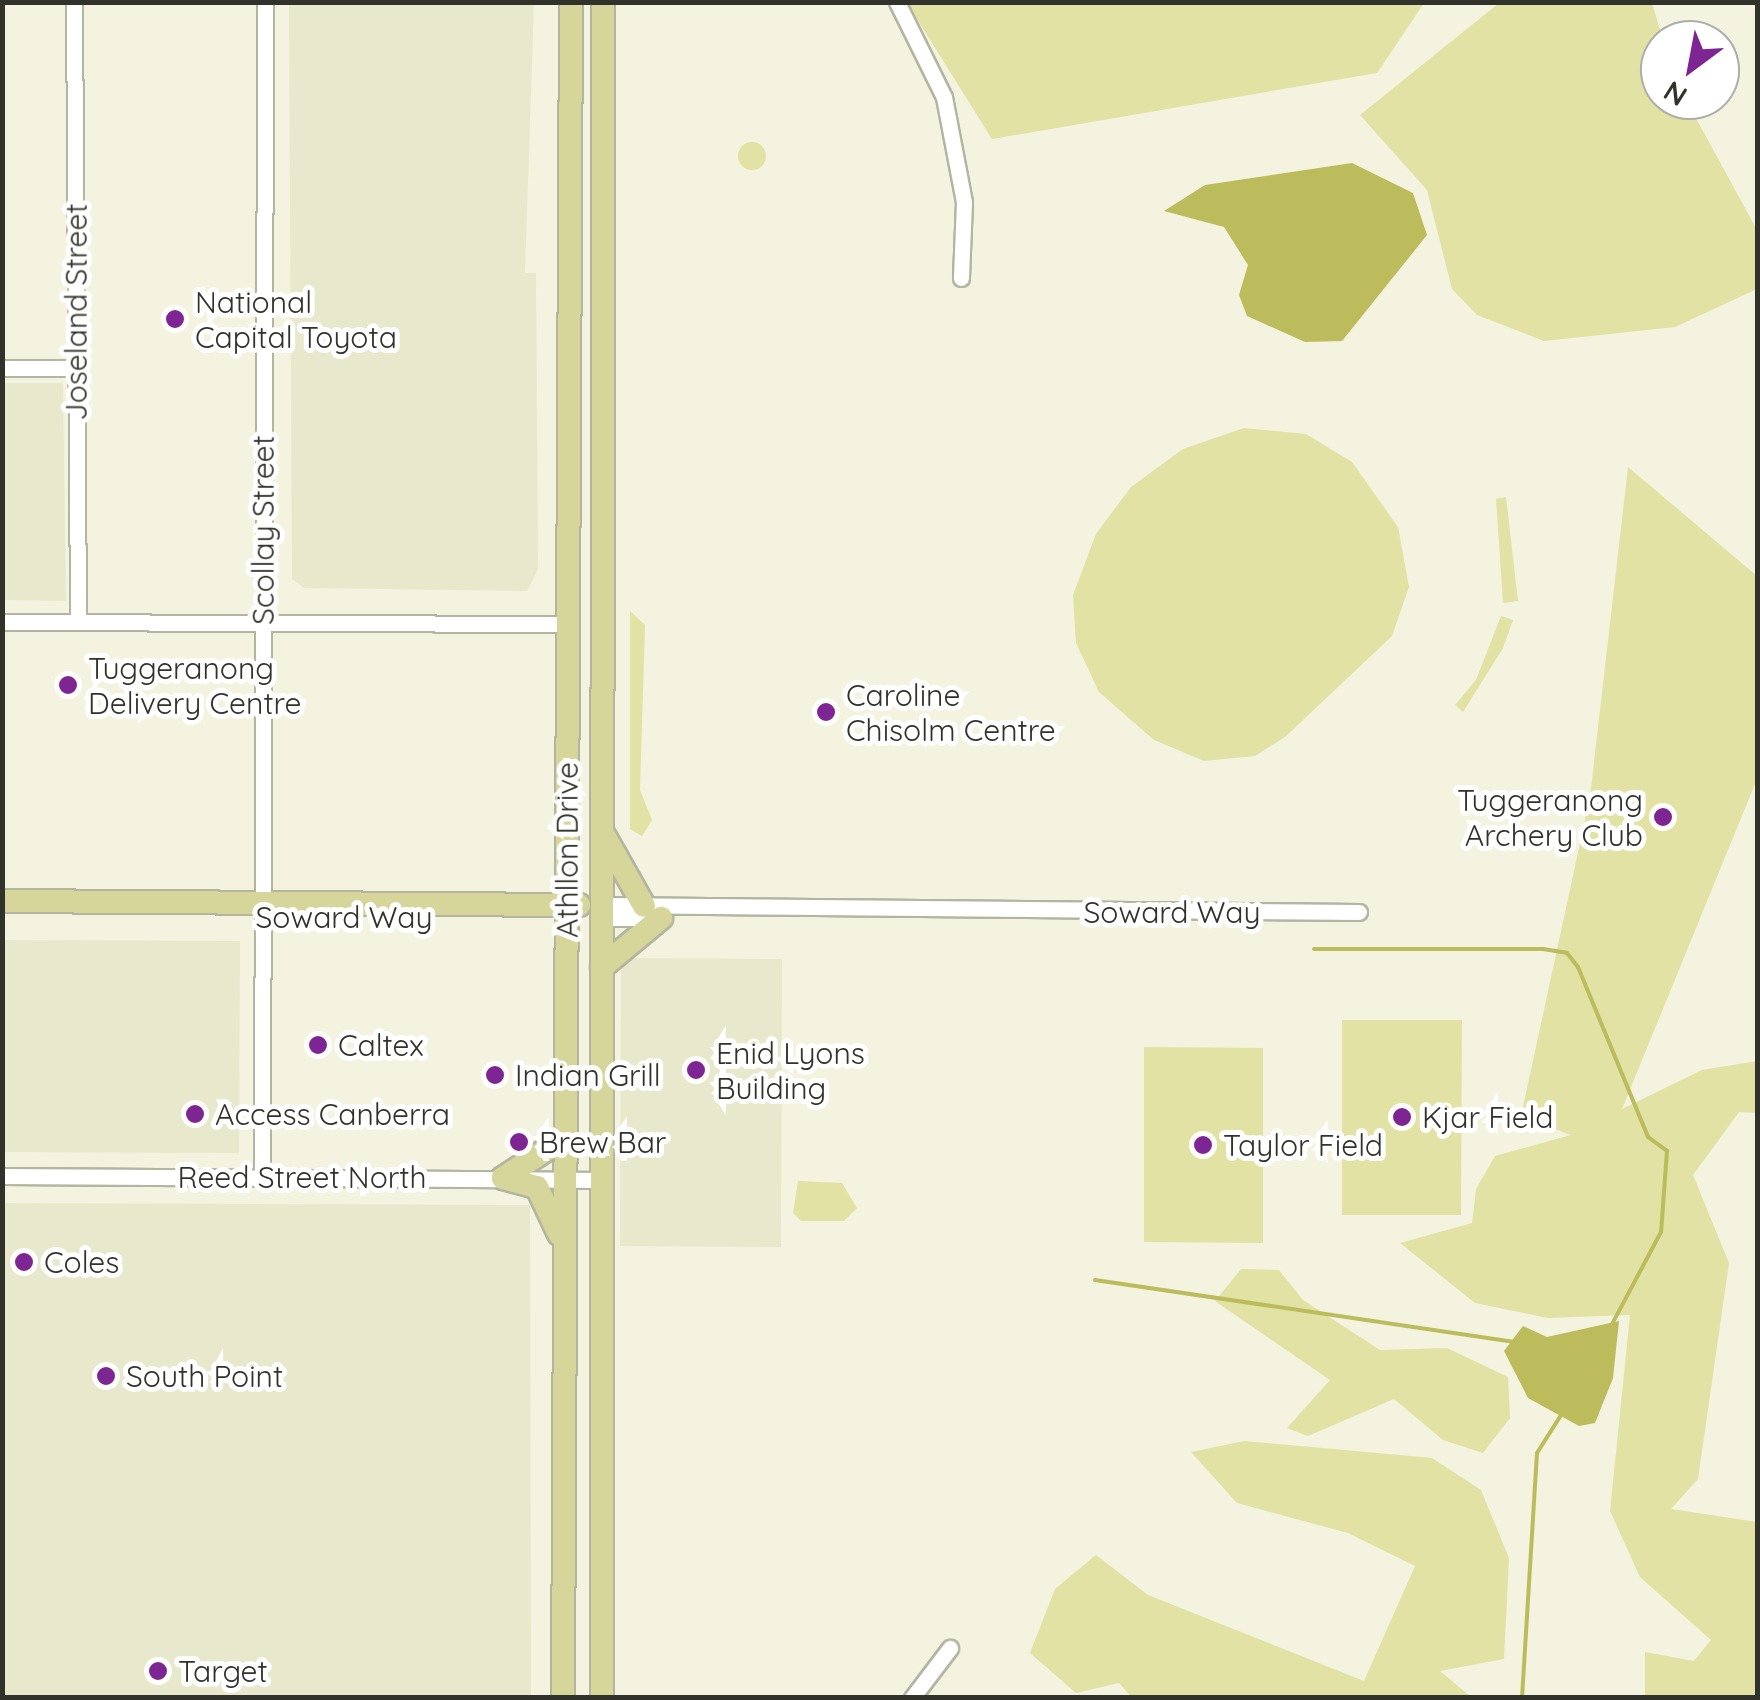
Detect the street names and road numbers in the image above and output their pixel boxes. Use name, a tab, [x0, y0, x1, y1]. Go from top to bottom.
street label: Joseland Street	[58, 203, 94, 421]
street label: Scollay Street	[245, 435, 281, 625]
street label: Athllon Drive	[549, 762, 585, 938]
street label: Soward Way	[1083, 894, 1261, 930]
street label: Soward Way	[255, 899, 433, 935]
street label: Reed Street North	[177, 1159, 427, 1195]

